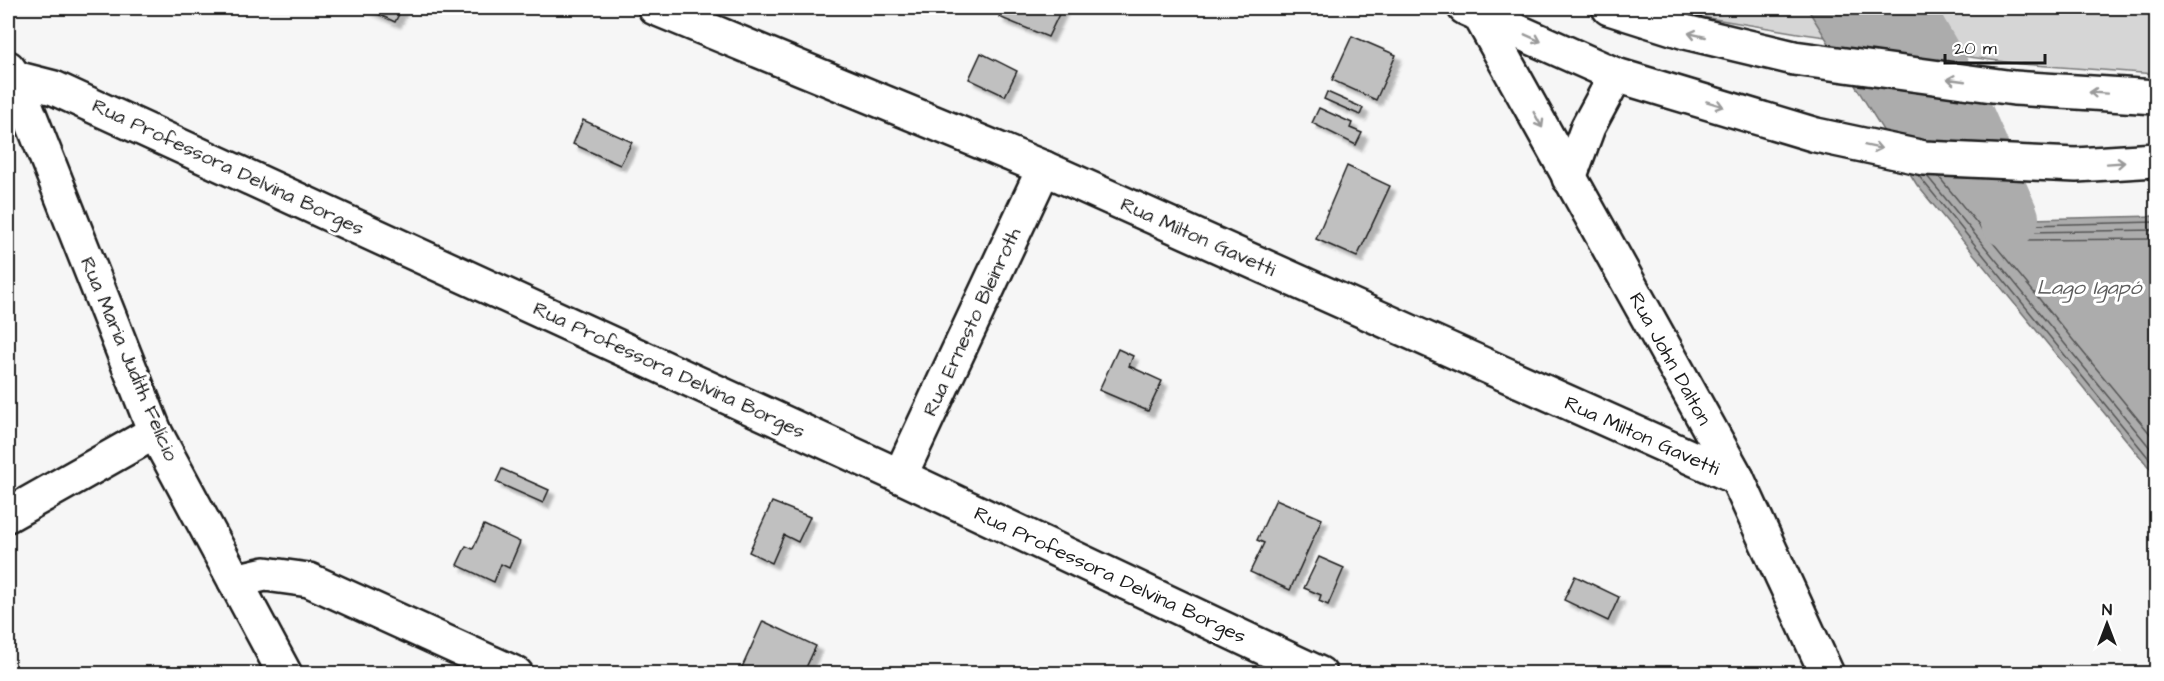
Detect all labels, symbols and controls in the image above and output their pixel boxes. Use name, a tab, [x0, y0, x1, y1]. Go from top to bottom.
scale bar	[1945, 27, 2046, 65]
one-way arrow	[1687, 28, 1706, 40]
one-way arrow	[1523, 32, 1541, 44]
text: 20 m	[1954, 36, 1997, 61]
one-way arrow	[1947, 74, 1966, 85]
one-way arrow	[2089, 87, 2109, 98]
street label: Rua Professora Delvina Borges	[87, 92, 369, 243]
one-way arrow	[1706, 99, 1725, 110]
one-way arrow	[1533, 111, 1544, 129]
one-way arrow	[1863, 142, 1883, 153]
one-way arrow	[2106, 157, 2125, 168]
street label: Rua Milton Gavetti	[1116, 190, 1280, 284]
street label: Rua Ernesto Bleinroth	[916, 223, 1028, 421]
street label: Rua Maria Judith Felício	[73, 253, 185, 465]
water label: Lago Igapó	[2037, 273, 2143, 303]
street label: Rua John Dalton	[1622, 288, 1718, 430]
street label: Rua Professora Delvina Borges	[528, 295, 810, 446]
street label: Rua Milton Gavetti	[1560, 389, 1724, 483]
street label: Rua Professora Delvina Borges	[969, 500, 1251, 651]
north arrow	[2077, 594, 2137, 654]
text: N	[2102, 599, 2112, 621]

